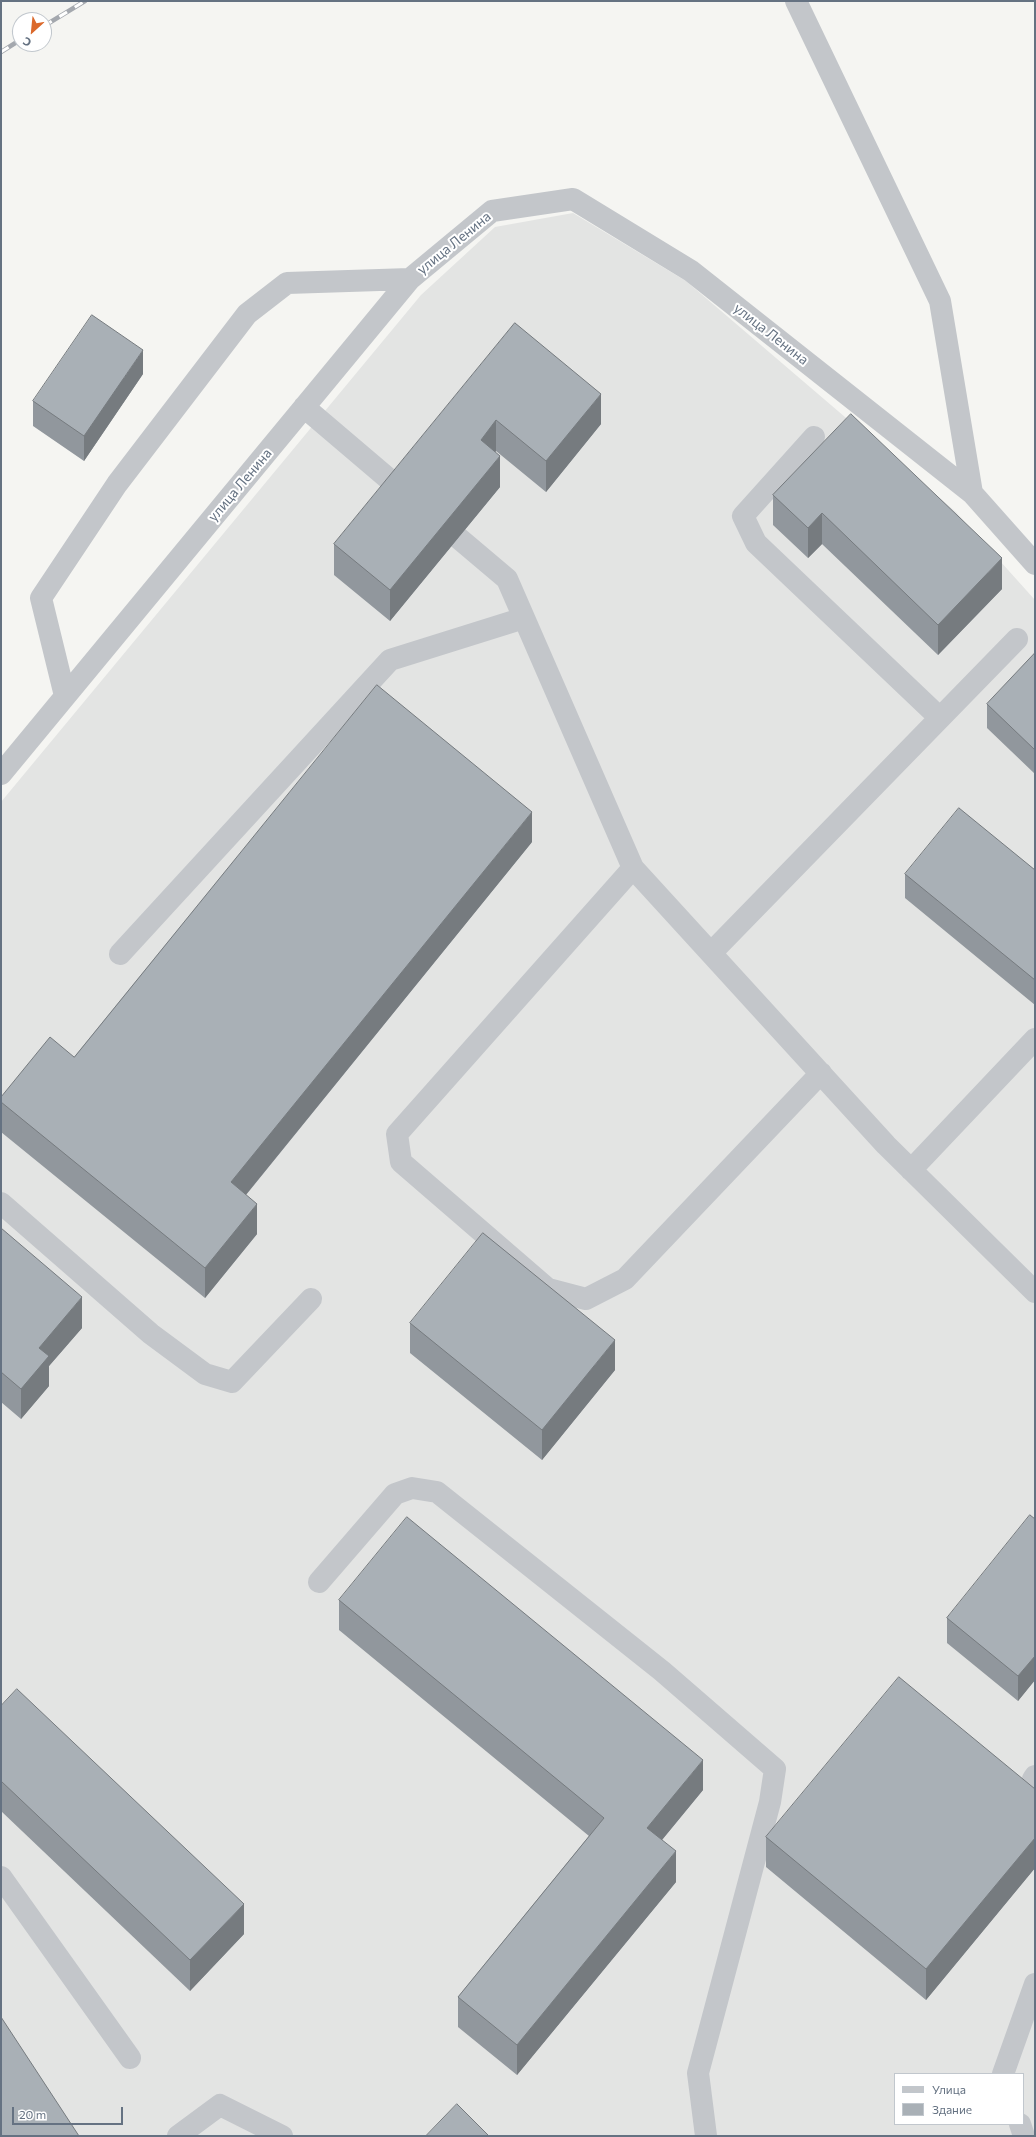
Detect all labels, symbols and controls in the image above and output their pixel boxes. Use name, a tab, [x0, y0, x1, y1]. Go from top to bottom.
north arrow	[12, 12, 52, 52]
text: С	[20, 35, 33, 50]
street label: улица Ленина	[414, 208, 494, 278]
street label: улица Ленина	[730, 300, 812, 368]
street label: улица Ленина	[205, 445, 275, 525]
legend	[894, 2073, 1024, 2125]
text: Улица	[932, 2082, 966, 2096]
scale bar	[14, 2099, 125, 2125]
text: Здание	[932, 2102, 972, 2116]
text: 20 m	[19, 2107, 46, 2121]

